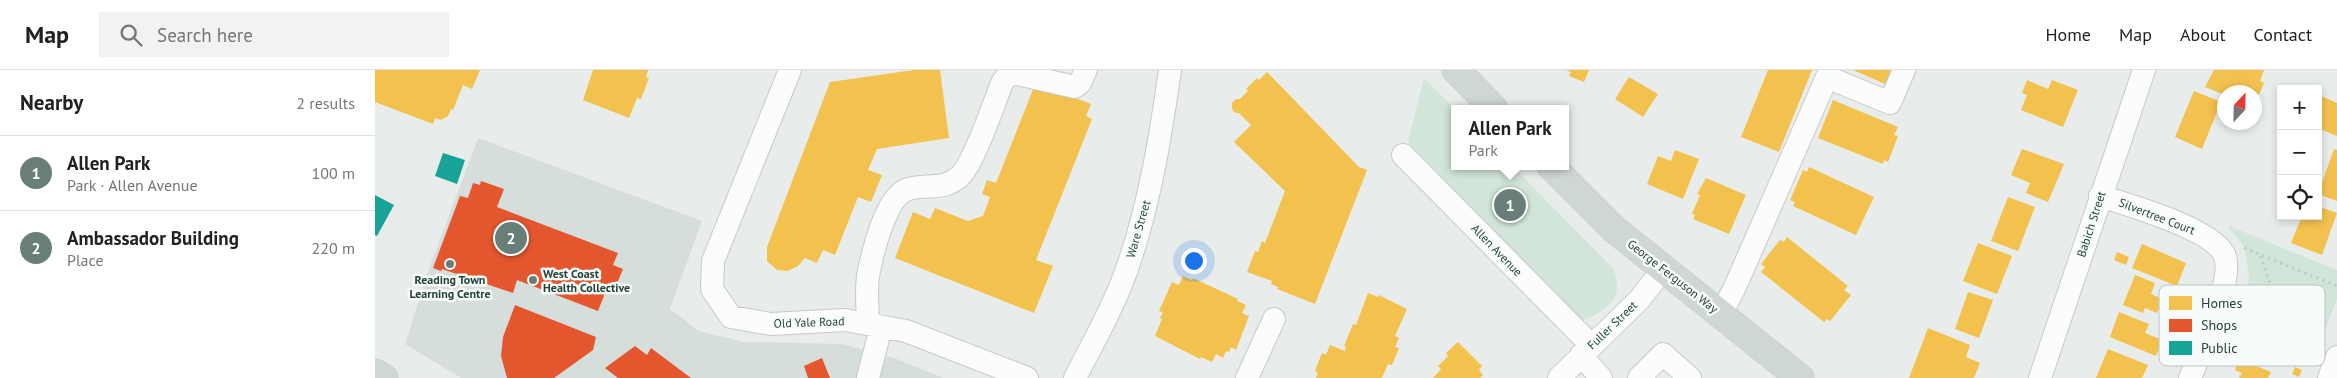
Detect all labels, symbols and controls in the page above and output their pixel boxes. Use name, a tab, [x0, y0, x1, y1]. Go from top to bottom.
search box	[99, 12, 449, 57]
text: Map	[25, 19, 69, 50]
icon: search	[117, 21, 145, 49]
text: Search here	[157, 23, 253, 47]
text: Home	[2045, 23, 2091, 46]
text: Map	[2119, 23, 2152, 46]
text: About	[2180, 23, 2226, 46]
text: Contact	[2254, 23, 2312, 46]
north arrow	[2217, 85, 2262, 130]
map controls	[2277, 85, 2322, 220]
button: +	[2277, 85, 2322, 130]
text: Nearby	[20, 89, 83, 116]
text: 2 results	[296, 93, 355, 113]
popup	[1451, 105, 1569, 170]
text: Allen Park	[1468, 116, 1552, 140]
button: −	[2277, 130, 2322, 175]
text: Park	[1468, 140, 1498, 160]
text: Allen Park	[67, 151, 150, 175]
text: 1	[31, 163, 41, 183]
text: 100 m	[312, 163, 355, 183]
text: Park · Allen Avenue	[67, 175, 198, 195]
button: locate	[2277, 175, 2322, 220]
pin: 1	[1494, 186, 1526, 224]
street label: Babich Street	[2073, 189, 2109, 259]
street label: Silvertree Court	[2117, 195, 2197, 237]
street label: Ware Street	[1123, 198, 1153, 260]
pin: 2	[495, 219, 527, 257]
street label: Allen Avenue	[1468, 221, 1526, 279]
text: Ambassador Building	[67, 226, 239, 250]
street label: George Ferguson Way	[1625, 236, 1722, 316]
text: 2	[31, 238, 41, 258]
text: 220 m	[312, 238, 355, 258]
your location	[1181, 248, 1207, 274]
text: Place	[67, 250, 104, 270]
marker: Reading Town Learning Centre	[444, 258, 456, 270]
place label: West Coast Health Collective	[543, 266, 630, 295]
place label: Reading Town Learning Centre	[409, 272, 491, 301]
marker: West Coast Health Collective	[527, 274, 539, 286]
legend	[2159, 285, 2325, 366]
text: Homes	[2201, 294, 2242, 312]
street label: Fuller Street	[1584, 297, 1640, 353]
street label: Old Yale Road	[773, 313, 845, 331]
text: Shops	[2201, 316, 2237, 334]
text: Public	[2201, 339, 2238, 357]

